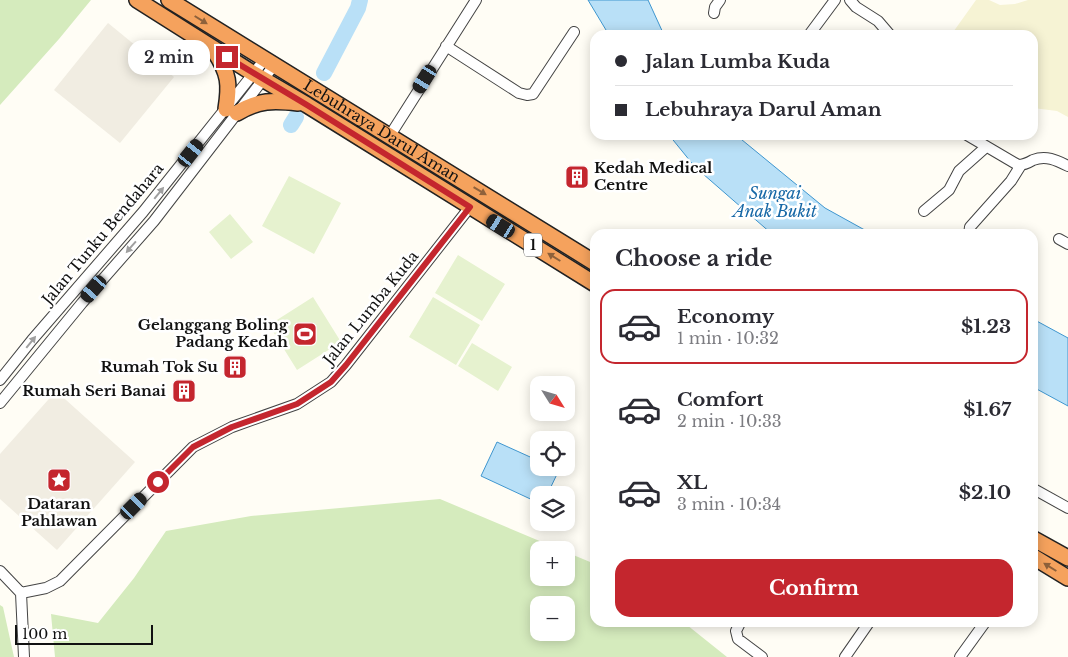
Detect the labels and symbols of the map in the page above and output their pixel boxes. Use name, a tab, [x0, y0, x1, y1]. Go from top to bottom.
one-way arrow	[195, 16, 208, 25]
callout: 2 min	[127, 40, 210, 74]
route end	[216, 46, 238, 68]
car	[410, 62, 439, 96]
street label: Lebuhraya Darul Aman	[300, 75, 464, 186]
car	[175, 137, 206, 169]
street label: Jalan Tunku Bendahara	[36, 158, 168, 310]
place label: Kedah Medical Centre	[594, 158, 713, 194]
building icon: Kedah Medical Centre	[564, 164, 590, 190]
water label: Sungai Anak Bukit	[731, 183, 817, 221]
one-way arrow	[154, 186, 165, 199]
one-way arrow	[473, 187, 486, 196]
car	[484, 212, 517, 240]
road number: 1	[524, 234, 542, 256]
one-way arrow	[125, 241, 136, 254]
street label: Jalan Lumba Kuda	[318, 246, 423, 370]
one-way arrow	[547, 253, 560, 262]
car	[78, 273, 109, 305]
place label: Gelanggang Boling Padang Kedah	[138, 315, 289, 351]
sports icon: Gelanggang Boling Padang Kedah	[292, 321, 318, 347]
one-way arrow	[25, 336, 36, 349]
building icon: Rumah Tok Su	[222, 354, 248, 380]
place label: Rumah Tok Su	[101, 357, 218, 376]
north arrow	[530, 376, 575, 421]
building icon: Rumah Seri Banai	[171, 378, 197, 404]
place label: Rumah Seri Banai	[22, 381, 167, 400]
place icon: Dataran Pahlawan	[46, 467, 72, 493]
route start	[147, 471, 169, 493]
car	[118, 490, 149, 522]
place label: Dataran Pahlawan	[21, 494, 97, 530]
one-way arrow	[1044, 562, 1057, 571]
scale bar	[15, 622, 152, 645]

